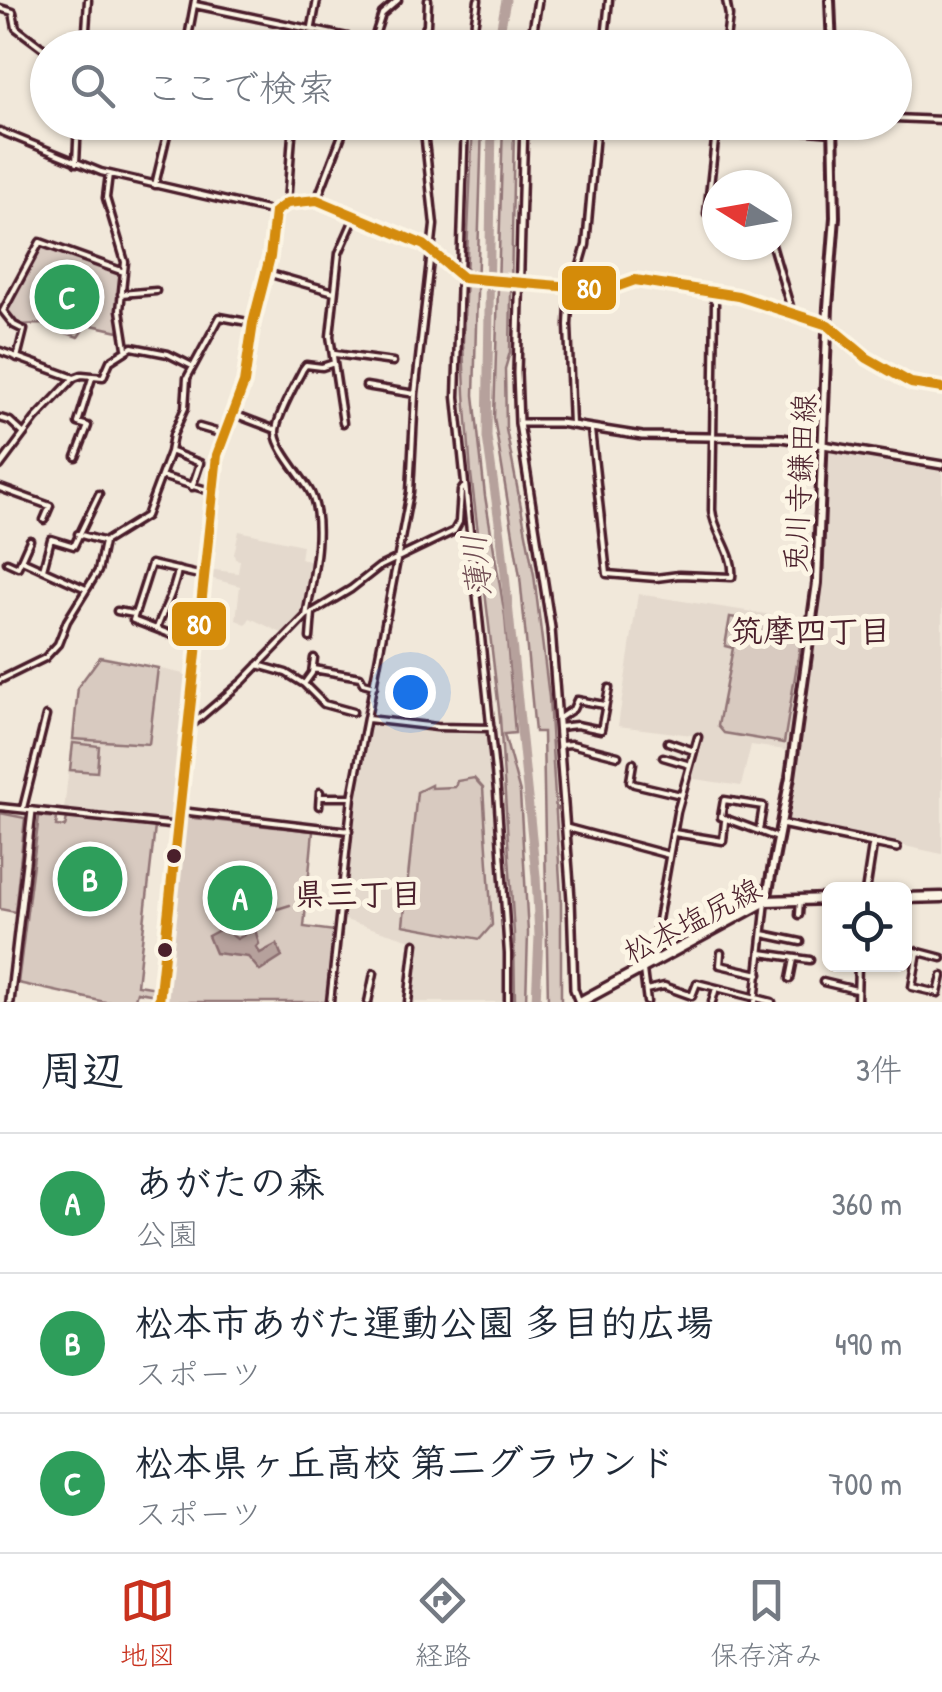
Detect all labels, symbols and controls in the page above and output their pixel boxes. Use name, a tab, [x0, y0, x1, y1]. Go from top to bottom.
search box	[30, 30, 912, 140]
icon: search	[65, 58, 120, 113]
text: ここで検索	[145, 61, 335, 113]
north arrow	[702, 170, 792, 260]
pin: C	[34, 260, 100, 334]
line badge: 80	[560, 264, 618, 312]
text: 80	[577, 269, 602, 307]
street label: 兎川寺鎌田線	[774, 392, 824, 574]
water label: 薄川	[451, 532, 501, 600]
line badge: 80	[170, 600, 228, 648]
text: 80	[187, 605, 212, 643]
district label: 筑摩四丁目	[731, 609, 891, 652]
your location	[385, 667, 436, 718]
pin: B	[58, 842, 122, 916]
unlabelled marker	[164, 846, 184, 866]
pin: A	[208, 860, 272, 936]
street label: 松本塩尻線	[616, 868, 768, 972]
district label: 県三丁目	[294, 872, 422, 915]
map controls	[822, 882, 912, 972]
button: locate	[822, 882, 912, 972]
unlabelled marker	[155, 940, 175, 960]
text: 周辺	[40, 1041, 124, 1098]
text: 3件	[856, 1048, 902, 1091]
text: あがたの森	[135, 1156, 325, 1208]
text: A	[65, 1182, 80, 1225]
text: 360 m	[831, 1182, 902, 1225]
text: 公園	[135, 1212, 199, 1255]
text: 松本市あがた運動公園 多目的広場	[135, 1296, 714, 1348]
text: B	[64, 1322, 81, 1365]
text: 490 m	[835, 1322, 902, 1365]
text: スポーツ	[135, 1352, 262, 1395]
text: 松本県ヶ丘高校 第二グラウンド	[135, 1436, 676, 1488]
text: C	[64, 1462, 81, 1505]
text: 700 m	[828, 1462, 902, 1505]
text: スポーツ	[135, 1492, 262, 1535]
tab: 地図	[120, 1573, 176, 1674]
tab: 経路	[415, 1573, 471, 1674]
tab: 保存済み	[710, 1573, 822, 1674]

